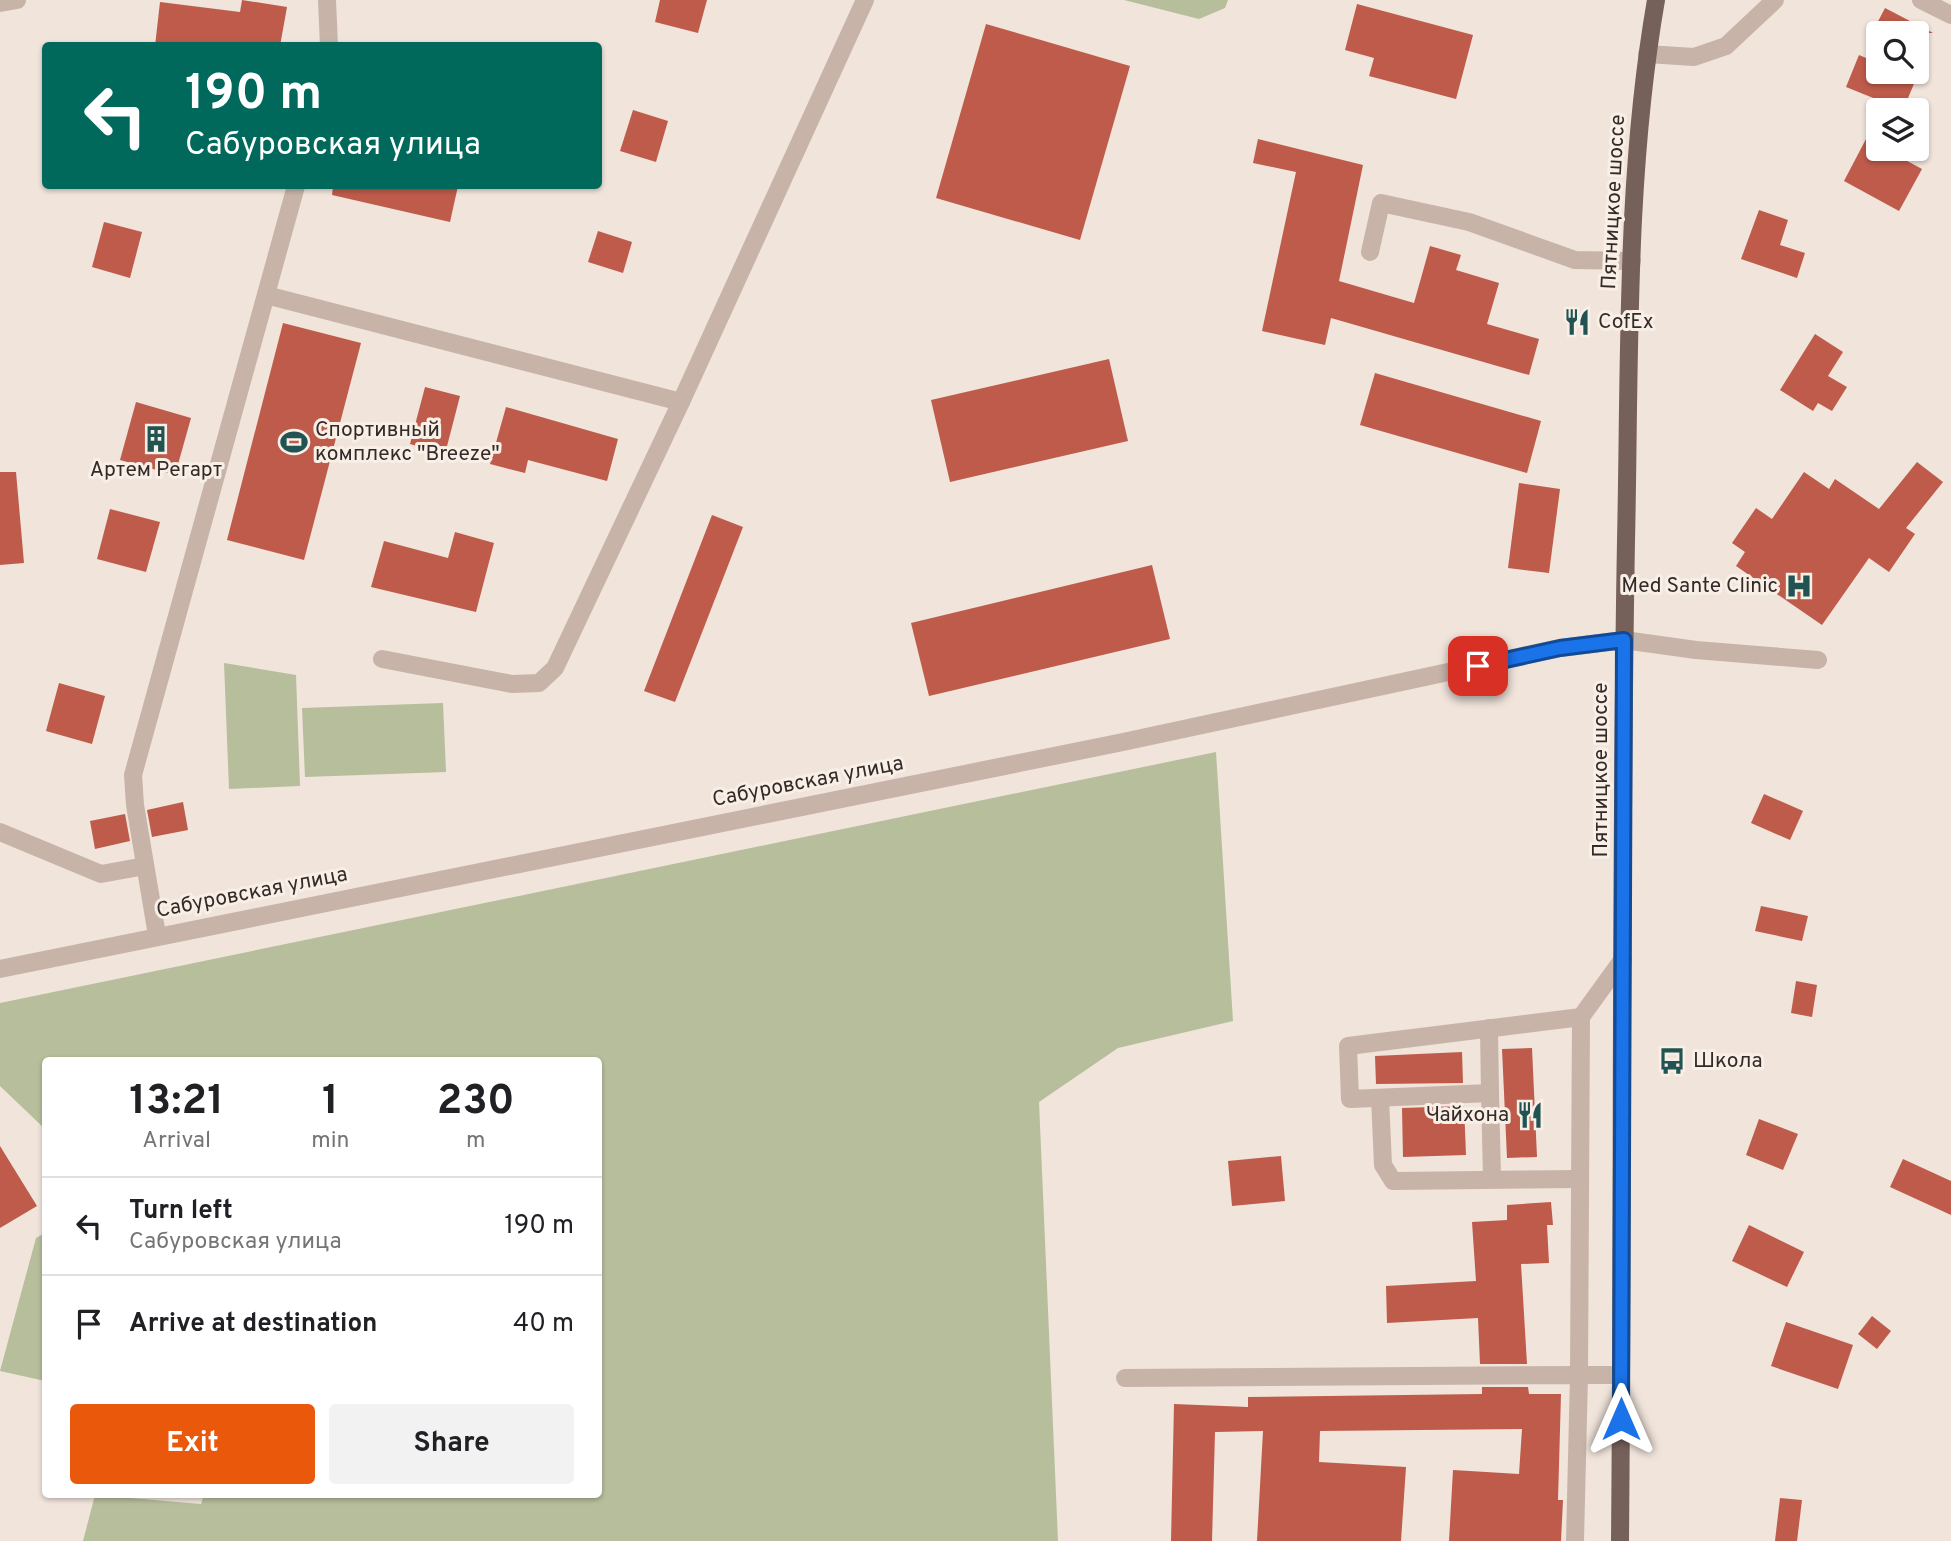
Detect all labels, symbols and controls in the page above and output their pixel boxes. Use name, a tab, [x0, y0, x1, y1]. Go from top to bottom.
map controls	[1866, 21, 1929, 161]
button: search	[1866, 21, 1929, 84]
text: 190 m	[185, 65, 322, 127]
icon: left	[70, 70, 161, 161]
button: layers	[1866, 98, 1929, 161]
street label: Пятницкое шоссе	[1596, 114, 1632, 290]
text: Сабуровская улица	[185, 126, 481, 166]
restaurant icon: CofEx	[1562, 307, 1592, 337]
place label: CofEx	[1598, 309, 1654, 336]
place label: Спортивный комплекс "Breeze"	[315, 417, 500, 468]
building icon: Артем Регарт	[141, 424, 171, 454]
sports icon: Спортивный комплекс "Breeze"	[279, 427, 309, 457]
place label: Артем Регарт	[90, 457, 222, 484]
hospital icon: Med Sante Clinic	[1784, 571, 1814, 601]
place label: Med Sante Clinic	[1621, 573, 1778, 600]
pin	[1448, 636, 1508, 696]
icon: arrive	[1459, 647, 1497, 685]
street label: Пятницкое шоссе	[1588, 682, 1615, 858]
street label: Сабуровская улица	[710, 750, 906, 814]
street label: Сабуровская улица	[154, 861, 350, 925]
bus stop icon: Школа	[1657, 1046, 1687, 1076]
place label: Школа	[1693, 1048, 1763, 1075]
text: 13:21	[129, 1076, 224, 1129]
text: 1	[322, 1076, 339, 1129]
text: 230	[437, 1076, 515, 1129]
restaurant icon: Чайхона	[1515, 1100, 1545, 1130]
place label: Чайхона	[1426, 1102, 1509, 1129]
text: Arrival	[142, 1127, 211, 1156]
text: min	[311, 1127, 350, 1156]
text: m	[466, 1127, 486, 1156]
text: Turn left	[129, 1195, 233, 1228]
icon: left	[70, 1207, 108, 1245]
text: 190 m	[504, 1210, 574, 1243]
text: Сабуровская улица	[129, 1228, 342, 1257]
icon: arrive	[70, 1305, 108, 1343]
text: Arrive at destination	[129, 1308, 377, 1341]
text: 40 m	[513, 1308, 574, 1341]
position arrow	[1584, 1382, 1658, 1456]
button: Exit	[70, 1404, 315, 1484]
button: Share	[329, 1404, 574, 1484]

